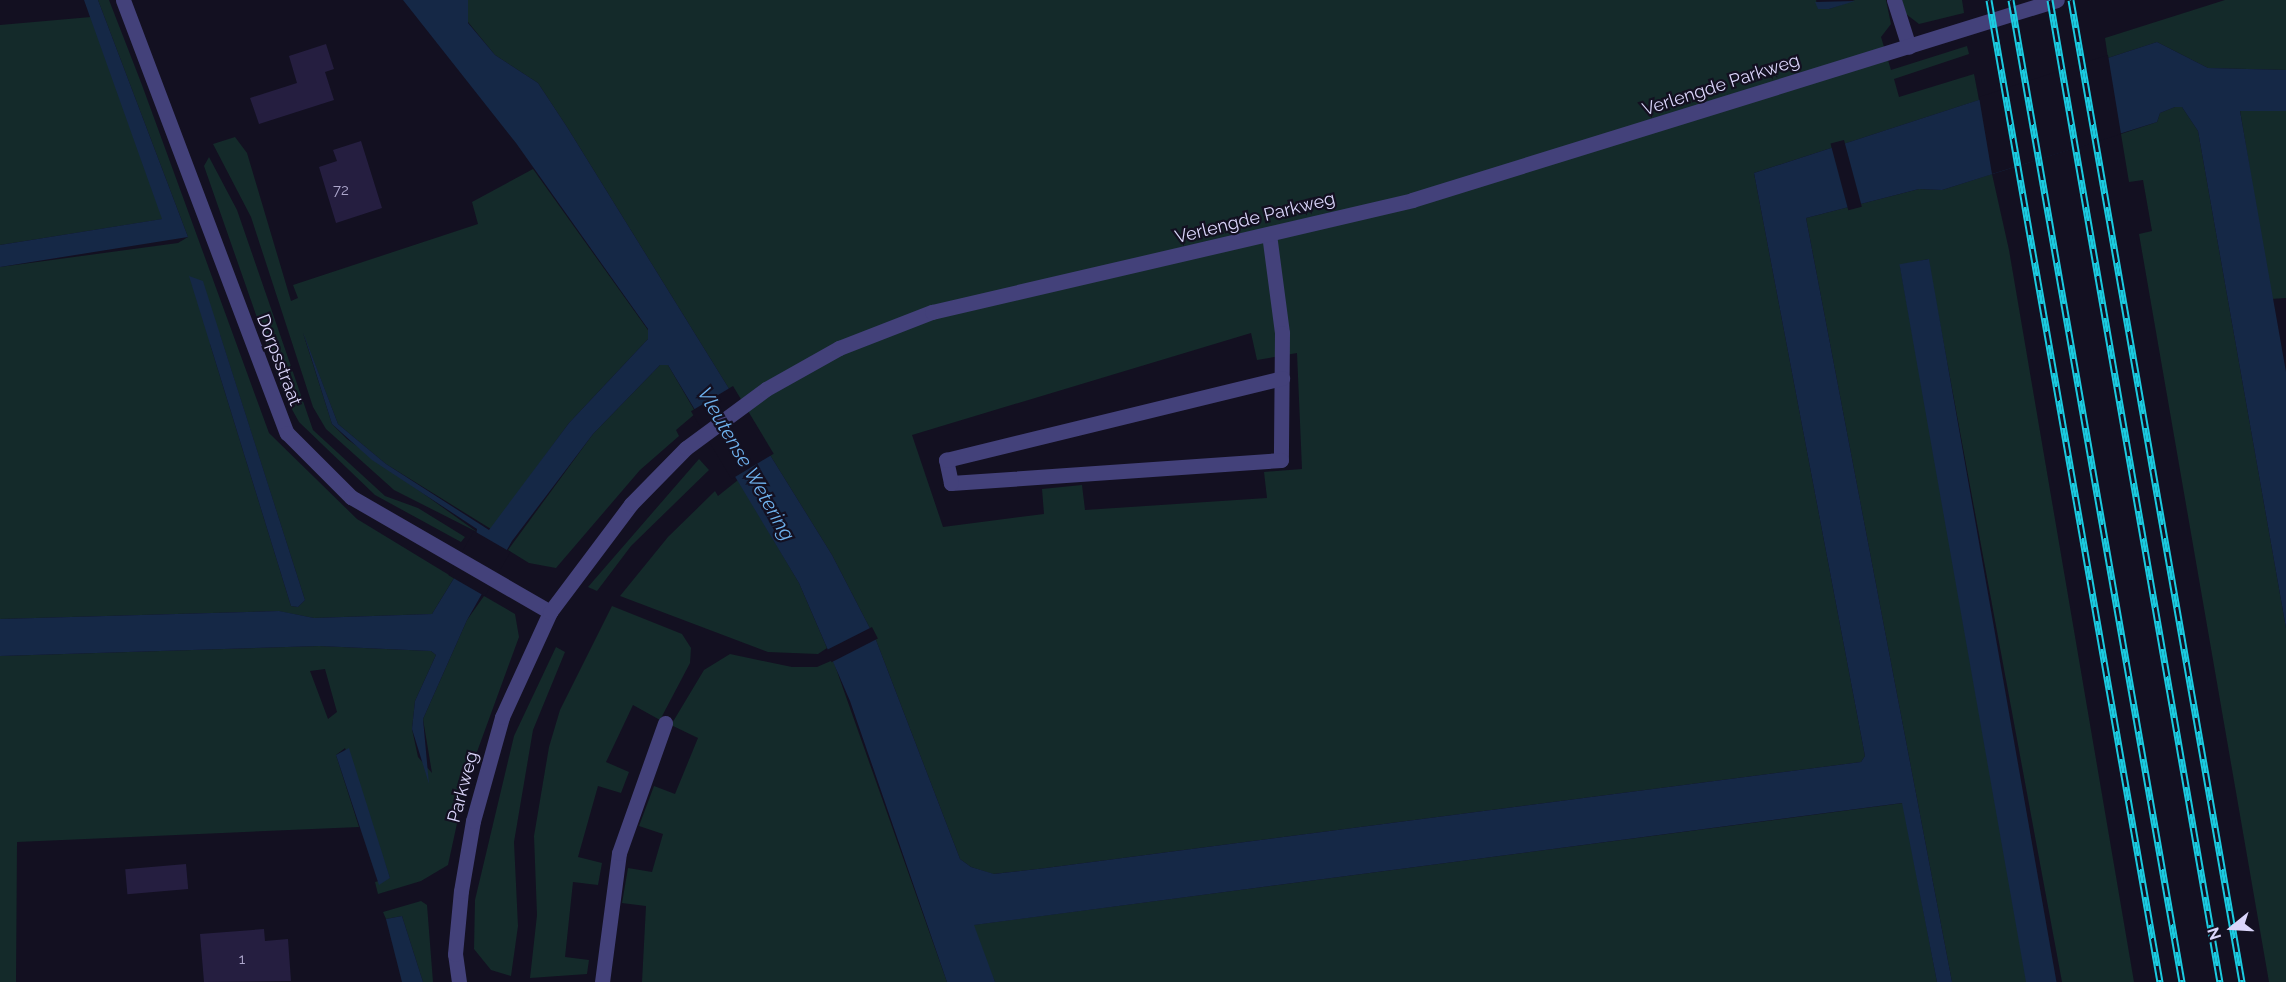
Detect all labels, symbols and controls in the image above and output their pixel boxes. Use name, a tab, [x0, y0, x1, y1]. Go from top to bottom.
street label: Verlengde Parkweg	[1640, 49, 1802, 121]
house number: 72	[333, 182, 349, 200]
street label: Verlengde Parkweg	[1173, 188, 1337, 248]
street label: Dorpsstraat	[252, 311, 306, 409]
water label: Vleutense Wetering	[692, 383, 800, 545]
street label: Parkweg	[443, 749, 483, 825]
north arrow	[2202, 898, 2262, 958]
text: N	[2203, 925, 2225, 942]
house number: 1	[239, 951, 245, 969]

